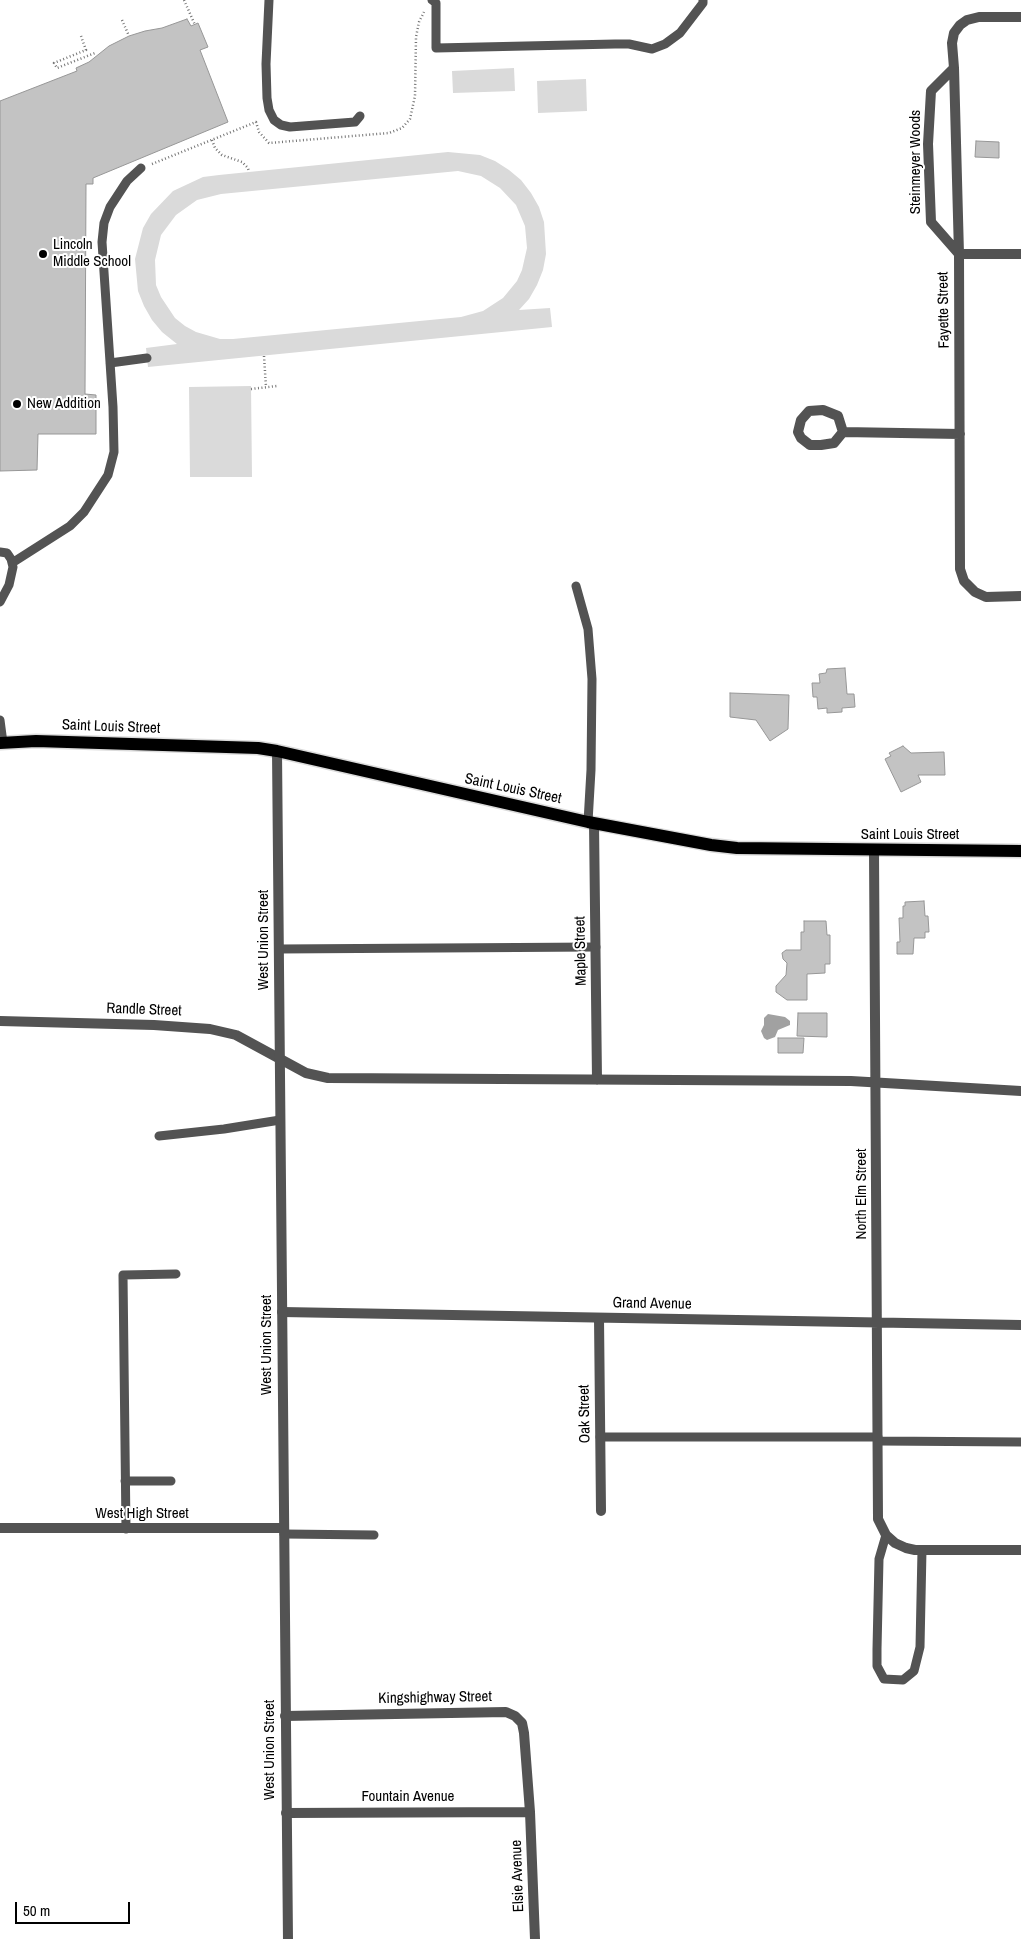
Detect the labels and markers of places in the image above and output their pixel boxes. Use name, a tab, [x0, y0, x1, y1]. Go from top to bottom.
place label: Lincoln Middle School	[53, 236, 131, 271]
marker: Lincoln Middle School	[37, 248, 49, 260]
place label: New Addition	[27, 395, 101, 413]
marker: New Addition	[11, 398, 23, 410]

